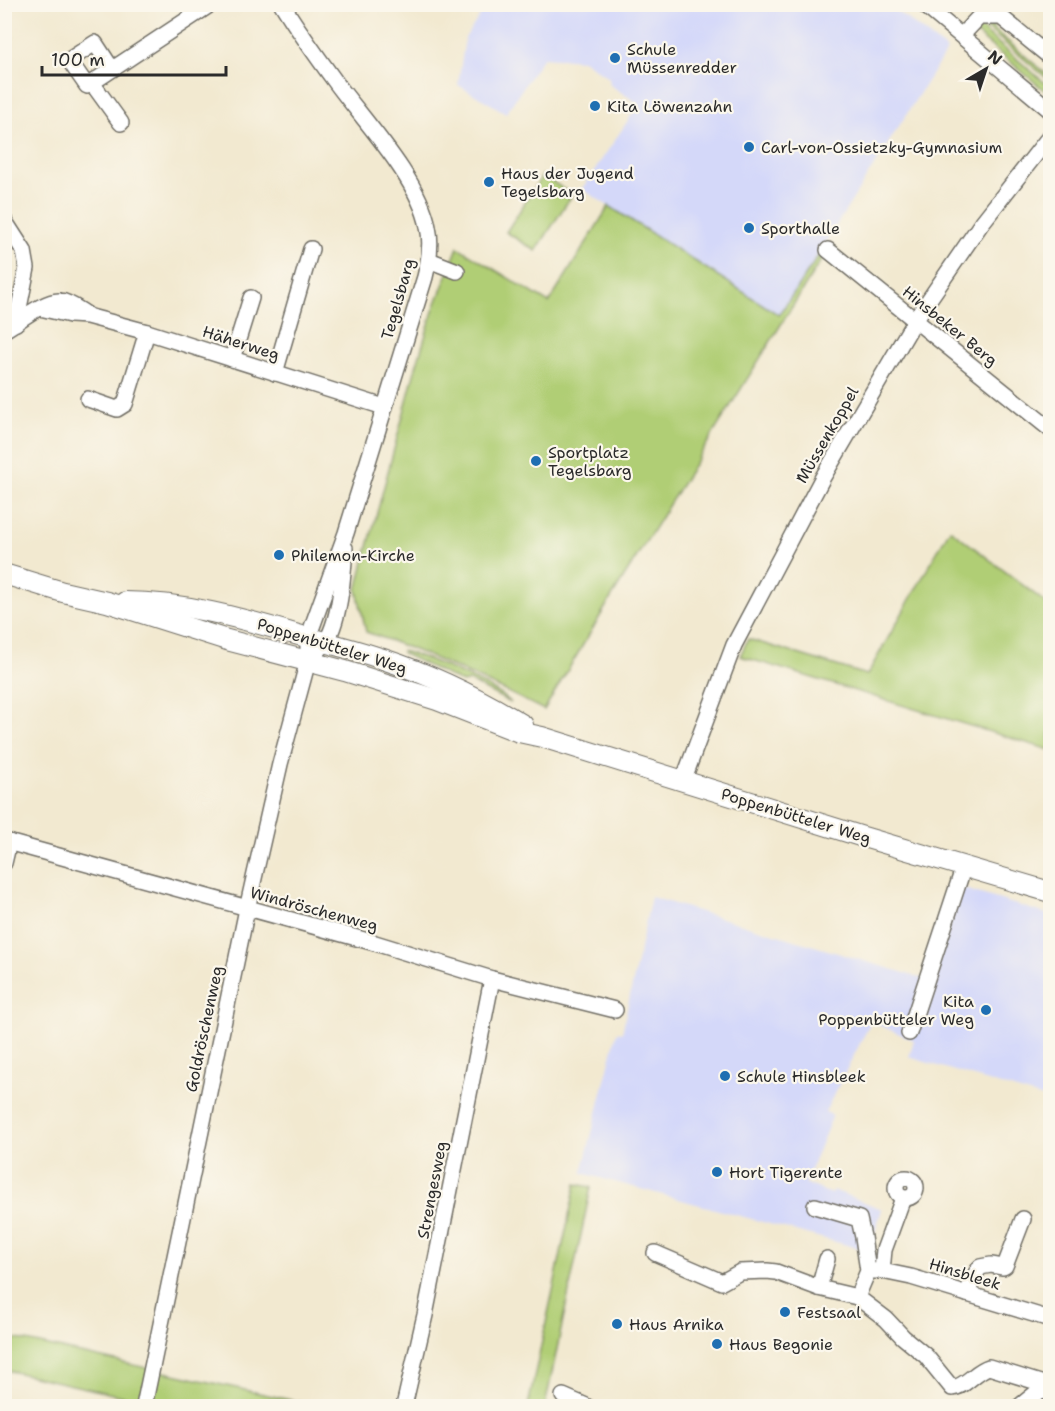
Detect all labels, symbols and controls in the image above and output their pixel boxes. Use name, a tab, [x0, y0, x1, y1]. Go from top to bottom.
scale bar	[42, 39, 226, 77]
place label: Schule Müssenredder	[627, 39, 737, 78]
north arrow	[956, 39, 1016, 99]
text: N	[984, 46, 1007, 70]
text: 100 m	[51, 48, 105, 72]
marker: Schule Müssenredder	[608, 51, 622, 65]
place label: Kita Löwenzahn	[607, 96, 733, 117]
marker: Kita Löwenzahn	[588, 99, 602, 113]
place label: Carl-von-Ossietzky-Gymnasium	[761, 137, 1002, 158]
marker: Carl-von-Ossietzky-Gymnasium	[742, 140, 756, 154]
place label: Haus der Jugend Tegelsbarg	[501, 163, 634, 202]
marker: Haus der Jugend Tegelsbarg	[482, 175, 496, 189]
place label: Sporthalle	[761, 218, 840, 239]
marker: Sporthalle	[742, 221, 756, 235]
street label: Tegelsbarg	[376, 256, 420, 342]
street label: Hinsbeker Berg	[898, 281, 1002, 371]
street label: Häherweg	[200, 321, 282, 365]
street label: Müssenkoppel	[791, 383, 863, 487]
place label: Sportplatz Tegelsbarg	[548, 442, 632, 481]
marker: Sportplatz Tegelsbarg	[529, 454, 543, 468]
place label: Philemon-Kirche	[291, 545, 415, 566]
marker: Philemon-Kirche	[272, 548, 286, 562]
street label: Poppenbütteler Weg	[254, 613, 410, 679]
street label: Poppenbütteler Weg	[718, 783, 874, 849]
street label: Windröschenweg	[248, 882, 380, 936]
street label: Goldröschenweg	[180, 964, 228, 1094]
place label: Kita Poppenbütteler Weg	[818, 991, 974, 1030]
marker: Kita Poppenbütteler Weg	[979, 1003, 993, 1017]
place label: Schule Hinsbleek	[737, 1066, 866, 1087]
marker: Schule Hinsbleek	[718, 1069, 732, 1083]
street label: Strengesweg	[412, 1139, 452, 1241]
place label: Hort Tigerente	[729, 1162, 843, 1183]
marker: Hort Tigerente	[710, 1165, 724, 1179]
street label: Hinsbleek	[926, 1253, 1004, 1295]
place label: Festsaal	[797, 1302, 861, 1323]
marker: Festsaal	[778, 1305, 792, 1319]
place label: Haus Arnika	[629, 1314, 724, 1335]
marker: Haus Arnika	[610, 1317, 624, 1331]
place label: Haus Begonie	[729, 1334, 833, 1355]
marker: Haus Begonie	[710, 1337, 724, 1351]

